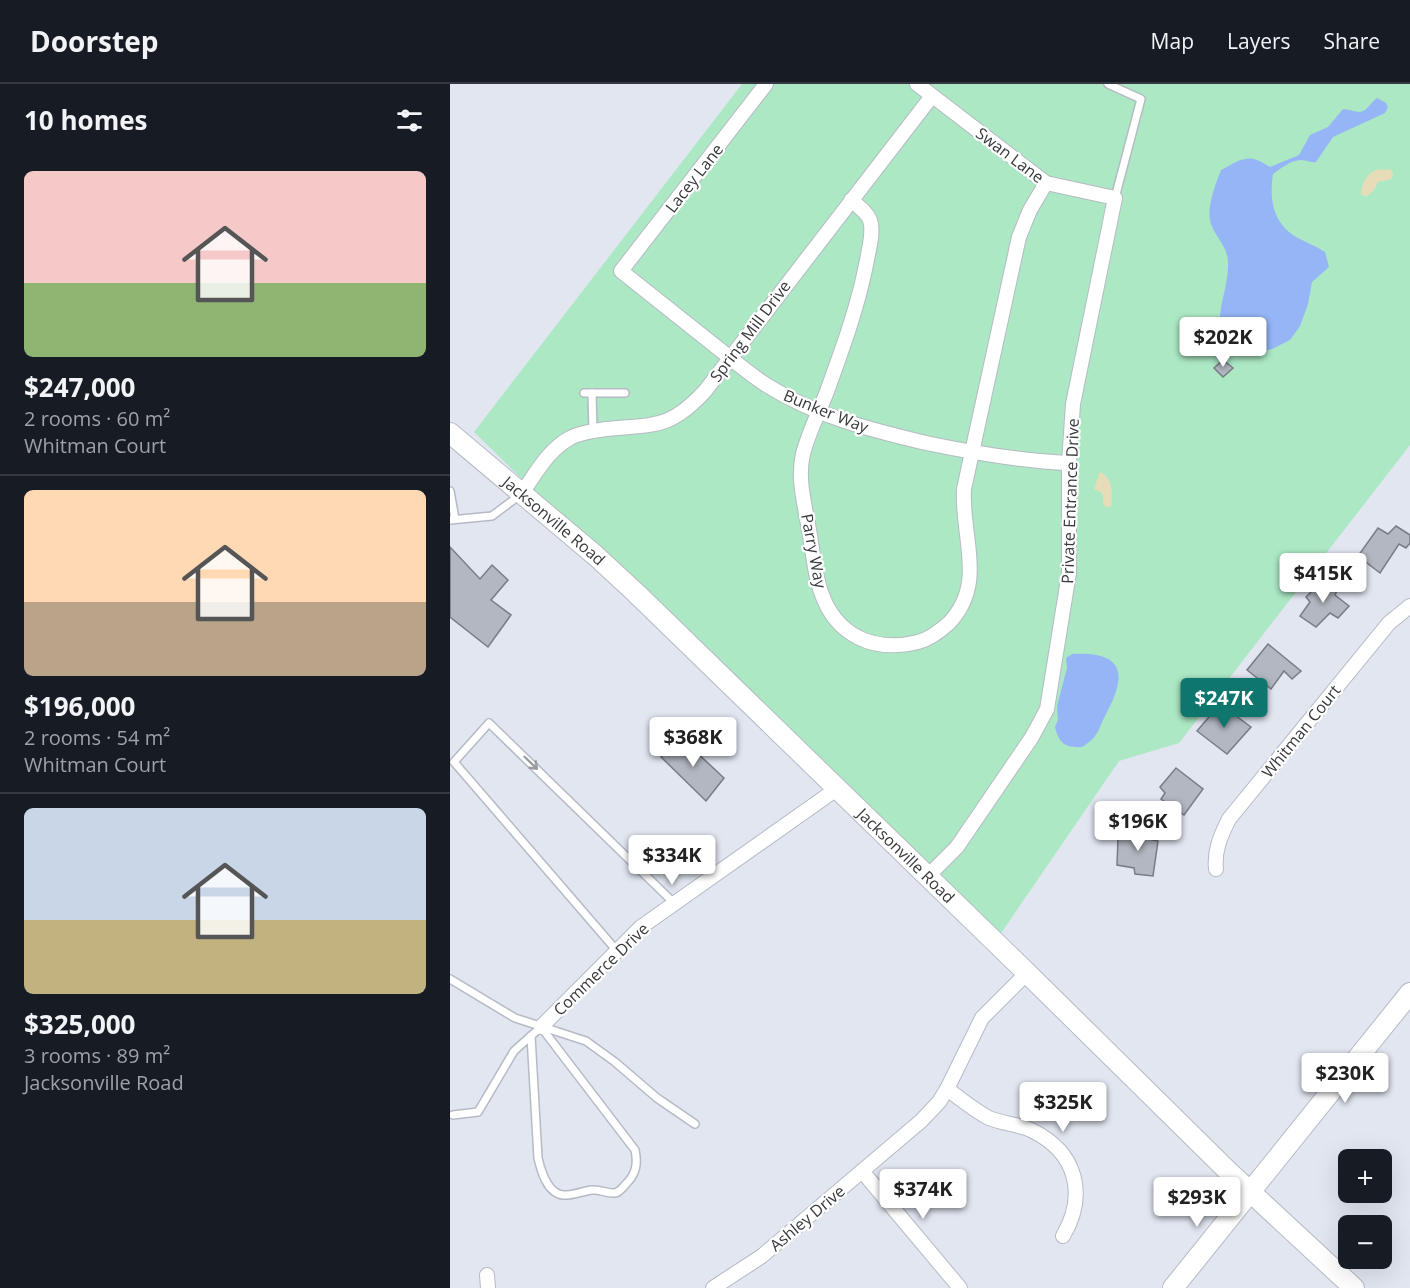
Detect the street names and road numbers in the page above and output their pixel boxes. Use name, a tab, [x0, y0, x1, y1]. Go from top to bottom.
street label: Swan Lane	[971, 122, 1049, 188]
street label: Lacey Lane	[660, 139, 728, 217]
street label: Spring Mill Drive	[705, 276, 795, 386]
street label: Bunker Way	[780, 384, 873, 438]
street label: Private Entrance Drive	[1056, 418, 1084, 584]
street label: Jacksonville Road	[497, 470, 610, 570]
street label: Parry Way	[796, 512, 832, 591]
street label: Whitman Court	[1257, 680, 1346, 782]
street label: Jacksonville Road	[851, 802, 960, 908]
street label: Commerce Drive	[548, 918, 654, 1020]
street label: Ashley Drive	[765, 1180, 849, 1256]

